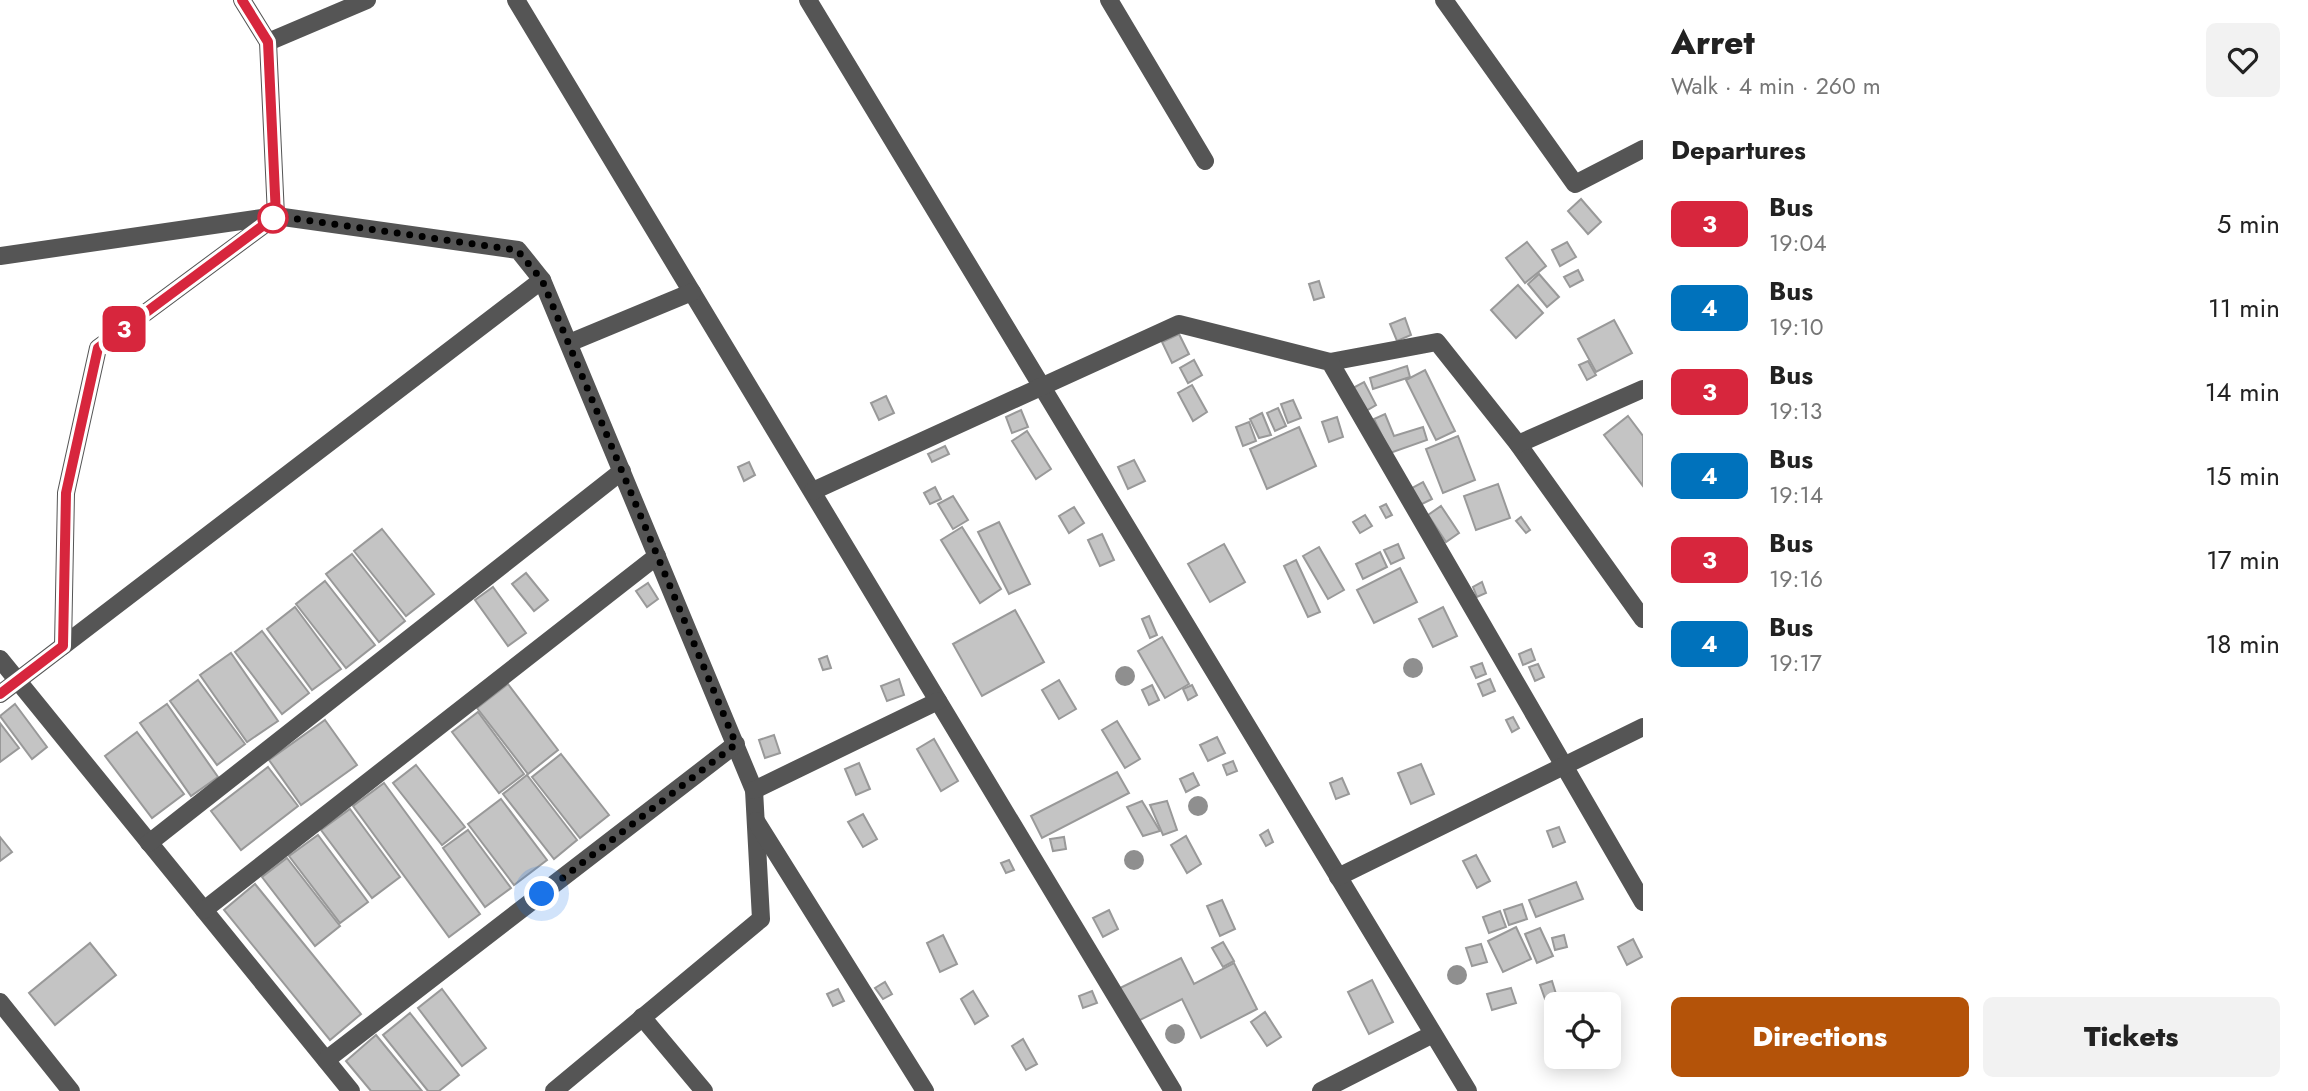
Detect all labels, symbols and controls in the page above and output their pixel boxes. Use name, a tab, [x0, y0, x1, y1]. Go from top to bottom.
text: Arret	[1671, 19, 1755, 66]
button: heart	[2206, 23, 2280, 97]
text: Walk · 4 min · 260 m	[1671, 69, 1881, 103]
text: Departures	[1671, 131, 1806, 169]
text: Bus	[1769, 188, 1813, 226]
unlabelled marker	[258, 203, 288, 233]
text: 5 min	[2217, 205, 2280, 243]
text: 3	[1702, 206, 1717, 241]
text: 19:04	[1769, 226, 1827, 260]
text: Bus	[1769, 272, 1813, 310]
text: 11 min	[2208, 289, 2280, 327]
text: 4	[1701, 290, 1718, 325]
line badge: 3	[101, 306, 147, 352]
text: 19:10	[1769, 310, 1824, 344]
text: 3	[117, 311, 131, 346]
text: Bus	[1769, 356, 1813, 394]
text: 14 min	[2205, 373, 2280, 411]
text: 3	[1702, 374, 1717, 409]
text: 19:13	[1769, 394, 1822, 428]
text: Bus	[1769, 440, 1813, 478]
text: 15 min	[2205, 457, 2280, 495]
text: 4	[1701, 458, 1718, 493]
text: 19:14	[1769, 478, 1823, 512]
text: Bus	[1769, 524, 1813, 562]
text: 17 min	[2206, 541, 2280, 579]
text: 3	[1702, 542, 1717, 577]
text: 19:16	[1769, 562, 1823, 596]
text: Bus	[1769, 608, 1813, 646]
text: 18 min	[2206, 625, 2280, 663]
text: 4	[1701, 626, 1718, 661]
text: 19:17	[1769, 646, 1822, 680]
your location	[524, 876, 559, 911]
map controls	[1544, 992, 1621, 1069]
button: locate	[1544, 992, 1621, 1069]
button: Directions	[1671, 997, 1969, 1077]
button: Tickets	[1983, 997, 2280, 1077]

